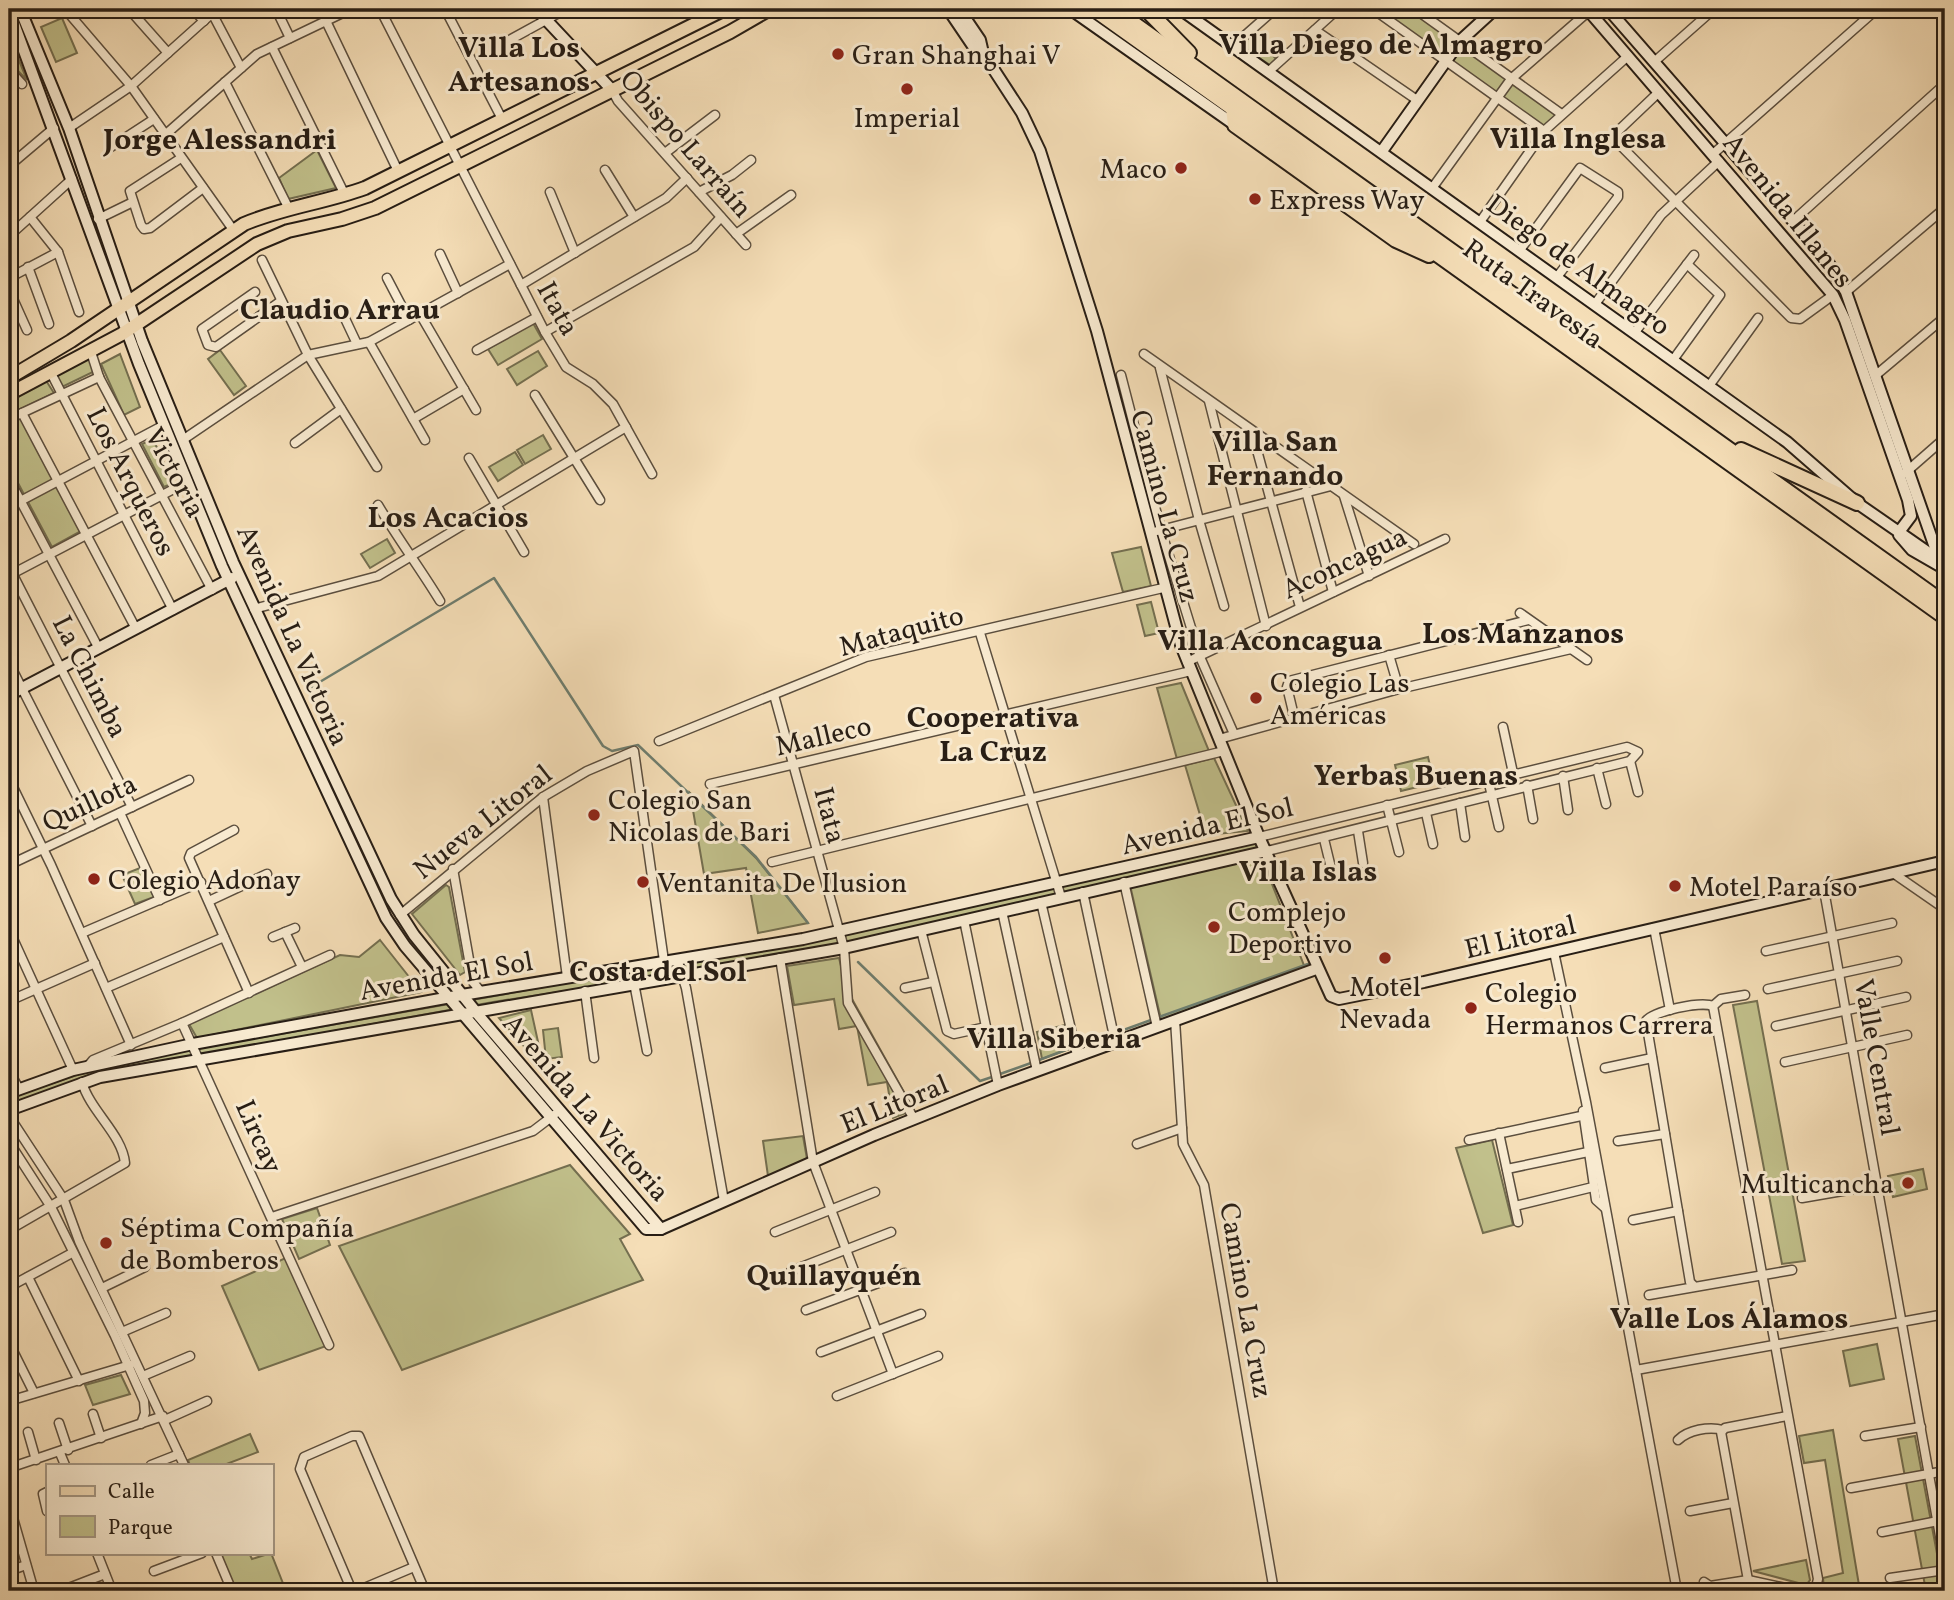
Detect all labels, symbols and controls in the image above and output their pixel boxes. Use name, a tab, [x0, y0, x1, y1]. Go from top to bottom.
district label: Villa Diego de Almagro	[1219, 25, 1543, 67]
district label: Villa Los Artesanos	[448, 28, 590, 104]
place label: Gran Shanghai V	[852, 37, 1061, 76]
marker: Gran Shanghai V	[830, 46, 846, 62]
street label: Obispo Larraín	[610, 62, 760, 227]
marker: Imperial	[899, 81, 915, 97]
place label: Imperial	[854, 100, 960, 139]
district label: Villa Inglesa	[1490, 119, 1666, 161]
district label: Jorge Alessandri	[102, 120, 337, 162]
street label: Avenida Illanes	[1712, 126, 1862, 297]
place label: Maco	[1100, 151, 1167, 190]
marker: Maco	[1173, 160, 1189, 176]
place label: Express Way	[1269, 182, 1425, 221]
street label: Diego de Almagro	[1477, 186, 1678, 346]
marker: Express Way	[1247, 191, 1263, 207]
street label: Ruta Travesía	[1454, 231, 1611, 360]
street label: Itata	[526, 275, 588, 344]
district label: Claudio Arrau	[240, 290, 440, 332]
street label: Los Arqueros	[75, 401, 184, 563]
street label: Camino La Cruz	[1119, 406, 1208, 607]
street label: Victoria	[134, 421, 214, 525]
district label: Villa San Fernando	[1207, 422, 1343, 498]
district label: Los Acacios	[367, 498, 529, 540]
street label: Aconcagua	[1276, 518, 1414, 610]
street label: Avenida La Victoria	[226, 519, 358, 753]
street label: Mataquito	[835, 597, 968, 668]
street label: La Chimba	[41, 609, 136, 745]
district label: Los Manzanos	[1422, 614, 1624, 656]
district label: Villa Aconcagua	[1157, 621, 1383, 663]
place label: Colegio Las Américas	[1270, 665, 1409, 736]
marker: Colegio Las Américas	[1248, 690, 1264, 706]
district label: Cooperativa La Cruz	[907, 698, 1079, 774]
street label: Malleco	[772, 707, 875, 767]
street label: Nueva Litoral	[406, 756, 561, 890]
district label: Yerbas Buenas	[1314, 756, 1518, 798]
street label: Quillota	[36, 765, 144, 843]
place label: Colegio San Nicolas de Bari	[608, 782, 790, 853]
street label: Itata	[802, 783, 855, 848]
street label: Avenida El Sol	[1118, 789, 1297, 866]
marker: Colegio San Nicolas de Bari	[586, 807, 602, 823]
district label: Villa Islas	[1239, 852, 1377, 894]
place label: Colegio Adonay	[108, 862, 301, 901]
place label: Ventanita De Ilusion	[657, 865, 907, 904]
place label: Motel Paraíso	[1689, 869, 1857, 908]
marker: Colegio Adonay	[86, 871, 102, 887]
marker: Ventanita De Ilusion	[635, 874, 651, 890]
marker: Motel Paraíso	[1667, 878, 1683, 894]
place label: Complejo Deportivo	[1228, 894, 1352, 965]
street label: El Litoral	[1461, 907, 1580, 970]
marker: Complejo Deportivo	[1206, 919, 1222, 935]
street label: Avenida El Sol	[357, 943, 536, 1012]
marker: Motel Nevada	[1377, 950, 1393, 966]
district label: Costa del Sol	[569, 952, 747, 994]
place label: Motel Nevada	[1339, 969, 1431, 1040]
place label: Colegio Hermanos Carrera	[1485, 975, 1714, 1046]
street label: Valle Central	[1843, 976, 1908, 1139]
marker: Colegio Hermanos Carrera	[1463, 1000, 1479, 1016]
street label: Avenida La Victoria	[492, 1006, 678, 1211]
district label: Villa Siberia	[967, 1019, 1141, 1061]
street label: El Litoral	[835, 1066, 955, 1145]
street label: Lircay	[224, 1094, 291, 1180]
place label: Multicancha	[1740, 1166, 1894, 1205]
marker: Multicancha	[1900, 1175, 1916, 1191]
street label: Camino La Cruz	[1208, 1200, 1281, 1401]
place label: Séptima Compañía de Bomberos	[120, 1210, 354, 1281]
marker: Séptima Compañía de Bomberos	[98, 1235, 114, 1251]
district label: Quillayquén	[747, 1256, 921, 1298]
district label: Valle Los Álamos	[1610, 1299, 1848, 1341]
legend	[46, 1464, 273, 1554]
text: Calle	[108, 1478, 155, 1507]
text: Parque	[108, 1514, 173, 1543]

